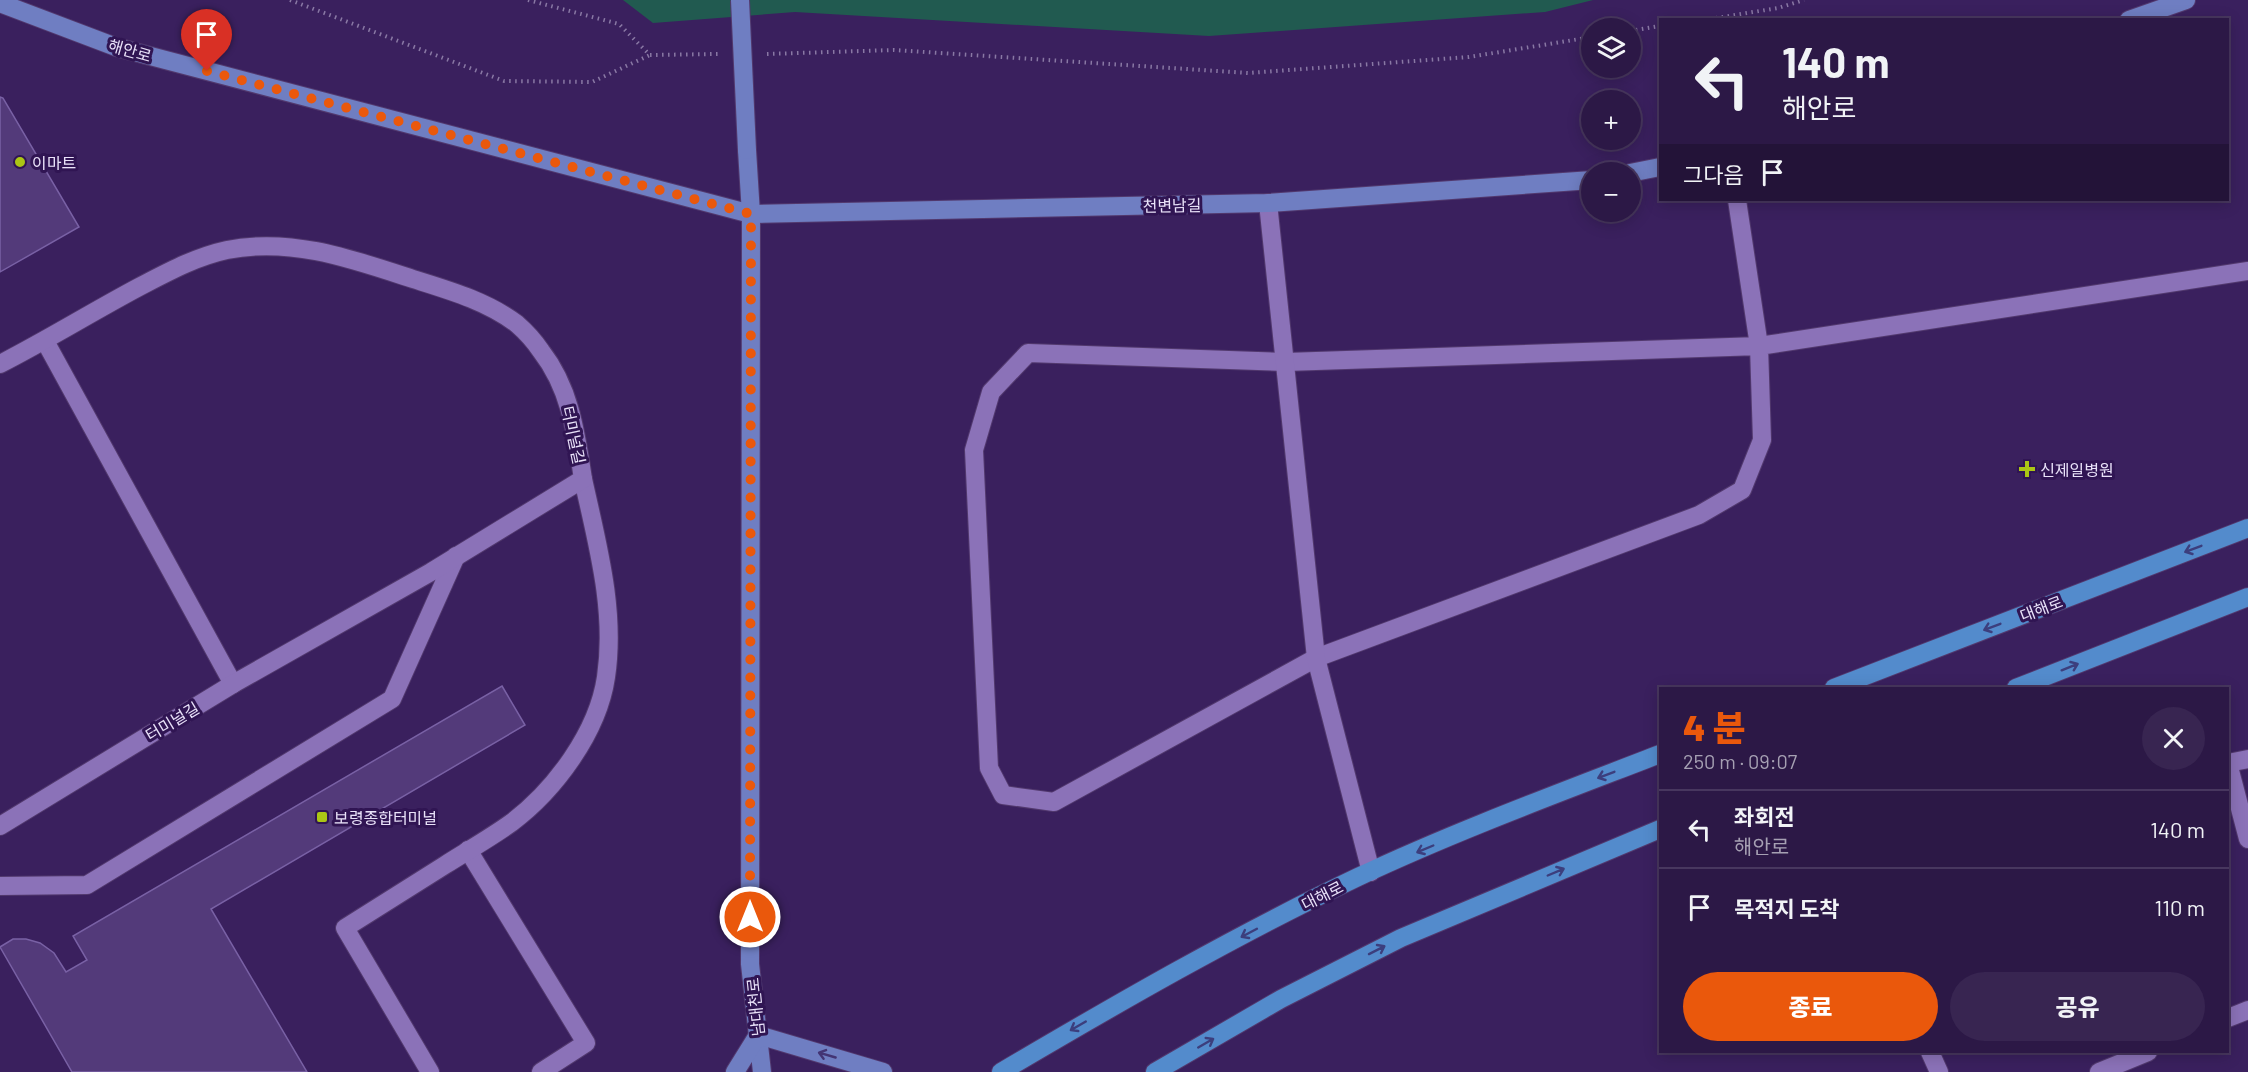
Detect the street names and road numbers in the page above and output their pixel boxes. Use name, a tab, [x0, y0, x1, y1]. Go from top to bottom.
street label: 해안로	[106, 35, 154, 65]
street label: 천변남길	[1142, 195, 1202, 215]
street label: 터미널길	[559, 404, 589, 466]
street label: 대해로	[2017, 591, 2065, 625]
street label: 터미널길	[142, 698, 202, 744]
street label: 대해로	[1298, 876, 1346, 913]
street label: 남대천로	[742, 976, 768, 1037]

